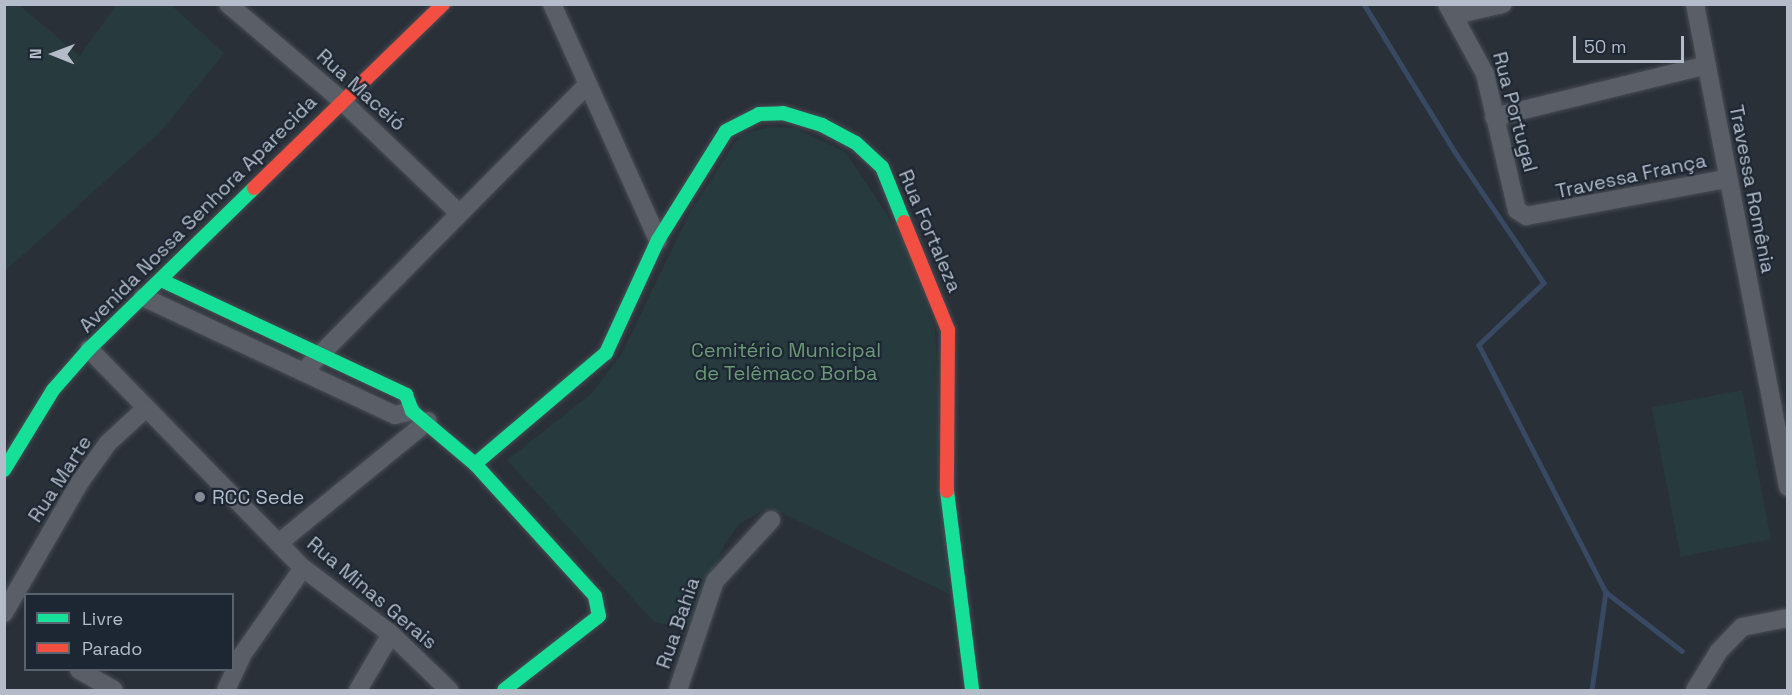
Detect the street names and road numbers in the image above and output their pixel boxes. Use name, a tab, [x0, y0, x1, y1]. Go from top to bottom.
street label: Rua Maceió	[312, 44, 410, 136]
street label: Rua Portugal	[1487, 49, 1543, 175]
street label: Avenida Nossa Senhora Aparecida	[74, 90, 322, 338]
street label: Travessa Romênia	[1724, 103, 1780, 275]
street label: Travessa França	[1553, 148, 1709, 204]
street label: Rua Fortaleza	[893, 166, 967, 296]
street label: Rua Marte	[23, 431, 97, 527]
street label: Rua Minas Gerais	[302, 532, 442, 654]
street label: Rua Bahia	[651, 574, 705, 672]

